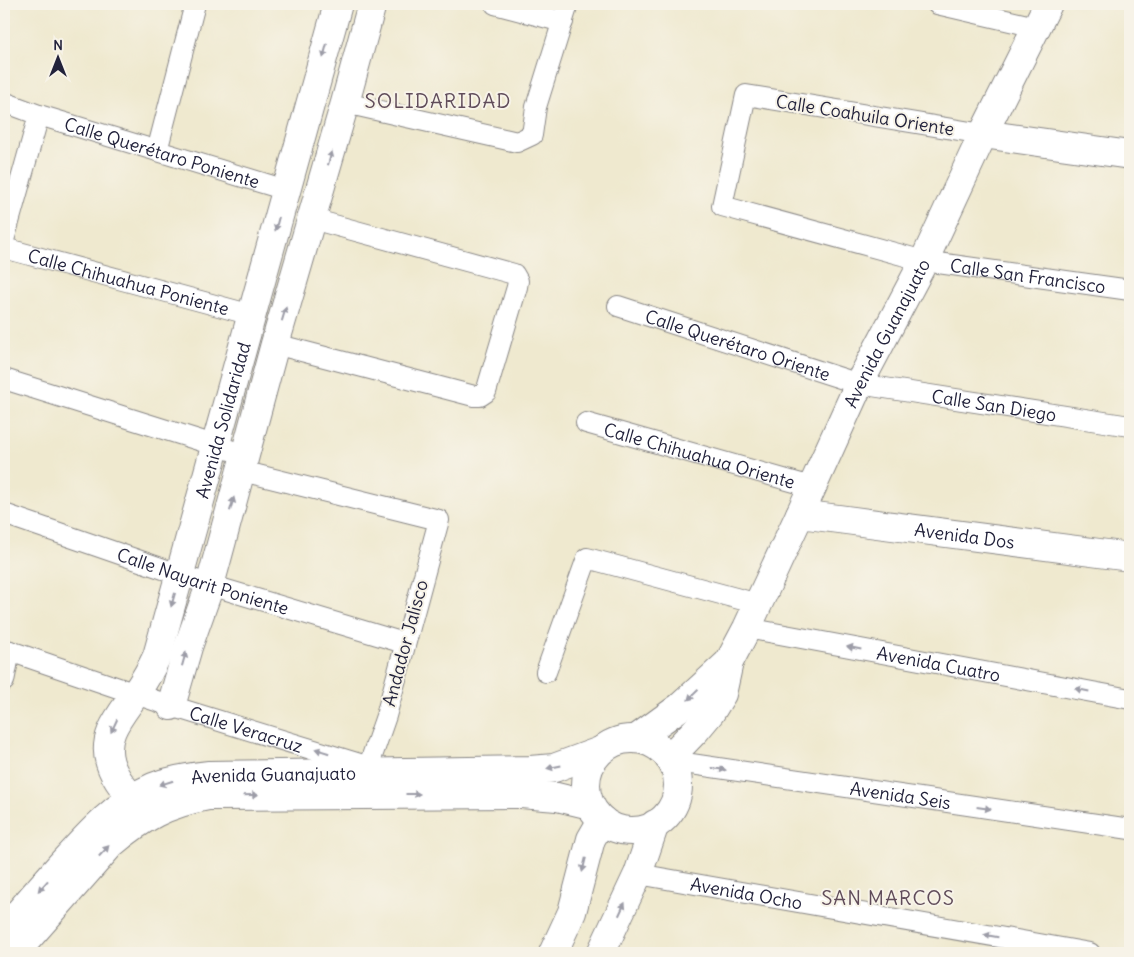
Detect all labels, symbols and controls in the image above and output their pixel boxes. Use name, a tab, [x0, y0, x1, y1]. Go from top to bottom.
north arrow	[32, 32, 82, 82]
text: N	[53, 36, 63, 54]
one-way arrow	[320, 43, 328, 58]
district label: SOLIDARIDAD	[365, 88, 511, 113]
street label: Calle Coahuila Oriente	[774, 90, 956, 140]
street label: Calle Querétaro Poniente	[62, 112, 263, 193]
one-way arrow	[326, 150, 334, 165]
one-way arrow	[273, 217, 281, 232]
street label: Calle Chihuahua Poniente	[25, 244, 232, 320]
street label: Calle San Francisco	[949, 253, 1107, 298]
street label: Avenida Guanajuato	[838, 255, 935, 411]
street label: Calle Querétaro Oriente	[642, 304, 833, 385]
one-way arrow	[281, 306, 289, 321]
street label: Avenida Solidaridad	[190, 339, 255, 501]
street label: Calle San Diego	[930, 384, 1058, 426]
street label: Calle Chihuahua Oriente	[601, 417, 798, 493]
one-way arrow	[229, 497, 237, 512]
street label: Avenida Dos	[913, 518, 1016, 553]
street label: Calle Nayarit Poniente	[114, 542, 292, 619]
street label: Andador Jalisco	[377, 577, 433, 709]
one-way arrow	[168, 593, 176, 608]
street label: Avenida Cuatro	[875, 641, 1002, 686]
one-way arrow	[845, 643, 861, 651]
one-way arrow	[181, 652, 189, 667]
one-way arrow	[1074, 686, 1090, 694]
one-way arrow	[687, 689, 699, 701]
street label: Calle Veracruz	[187, 701, 306, 757]
one-way arrow	[110, 719, 118, 733]
one-way arrow	[314, 747, 329, 755]
street label: Avenida Guanajuato	[190, 761, 356, 789]
one-way arrow	[547, 763, 562, 771]
one-way arrow	[712, 765, 728, 773]
street label: Avenida Seis	[849, 776, 952, 814]
one-way arrow	[158, 780, 173, 788]
one-way arrow	[405, 790, 421, 798]
one-way arrow	[243, 791, 259, 799]
one-way arrow	[976, 804, 992, 812]
one-way arrow	[98, 845, 110, 857]
one-way arrow	[580, 857, 588, 872]
street label: Avenida Ocho	[689, 872, 804, 914]
one-way arrow	[37, 879, 48, 892]
district label: SAN MARCOS	[821, 885, 955, 910]
one-way arrow	[618, 902, 626, 916]
one-way arrow	[982, 931, 998, 939]

